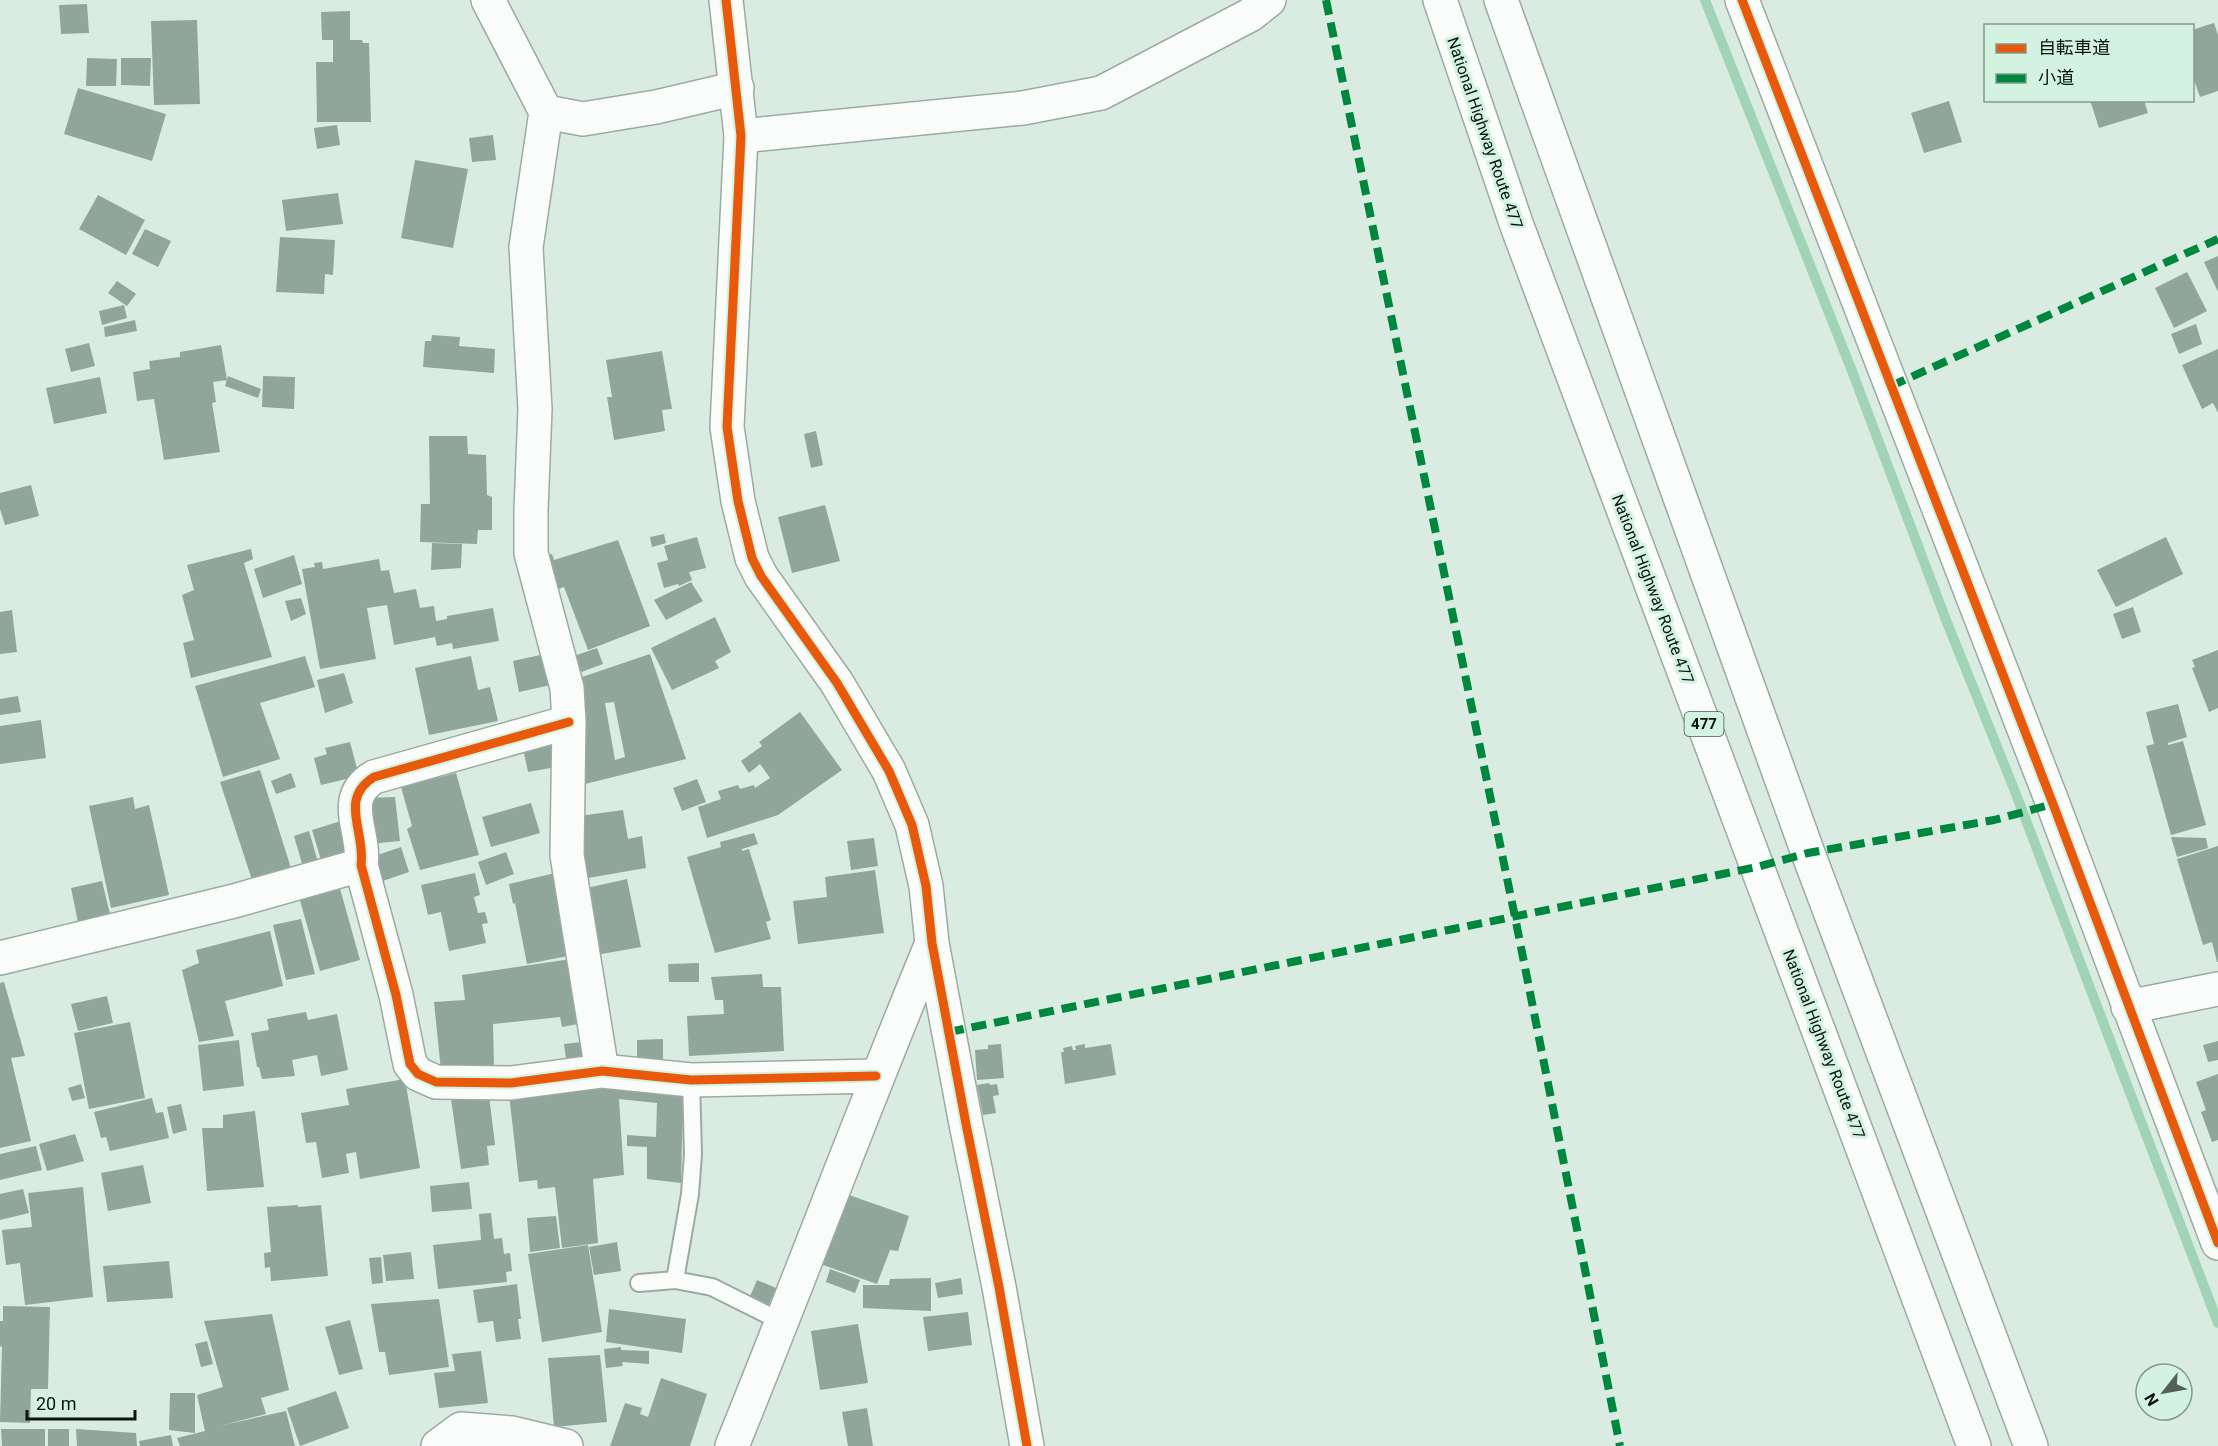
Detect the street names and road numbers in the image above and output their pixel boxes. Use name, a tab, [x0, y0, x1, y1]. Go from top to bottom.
street label: National Highway Route 477	[1443, 35, 1527, 231]
street label: National Highway Route 477	[1608, 492, 1698, 686]
road number: 477	[1684, 712, 1724, 736]
street label: National Highway Route 477	[1779, 947, 1869, 1141]

